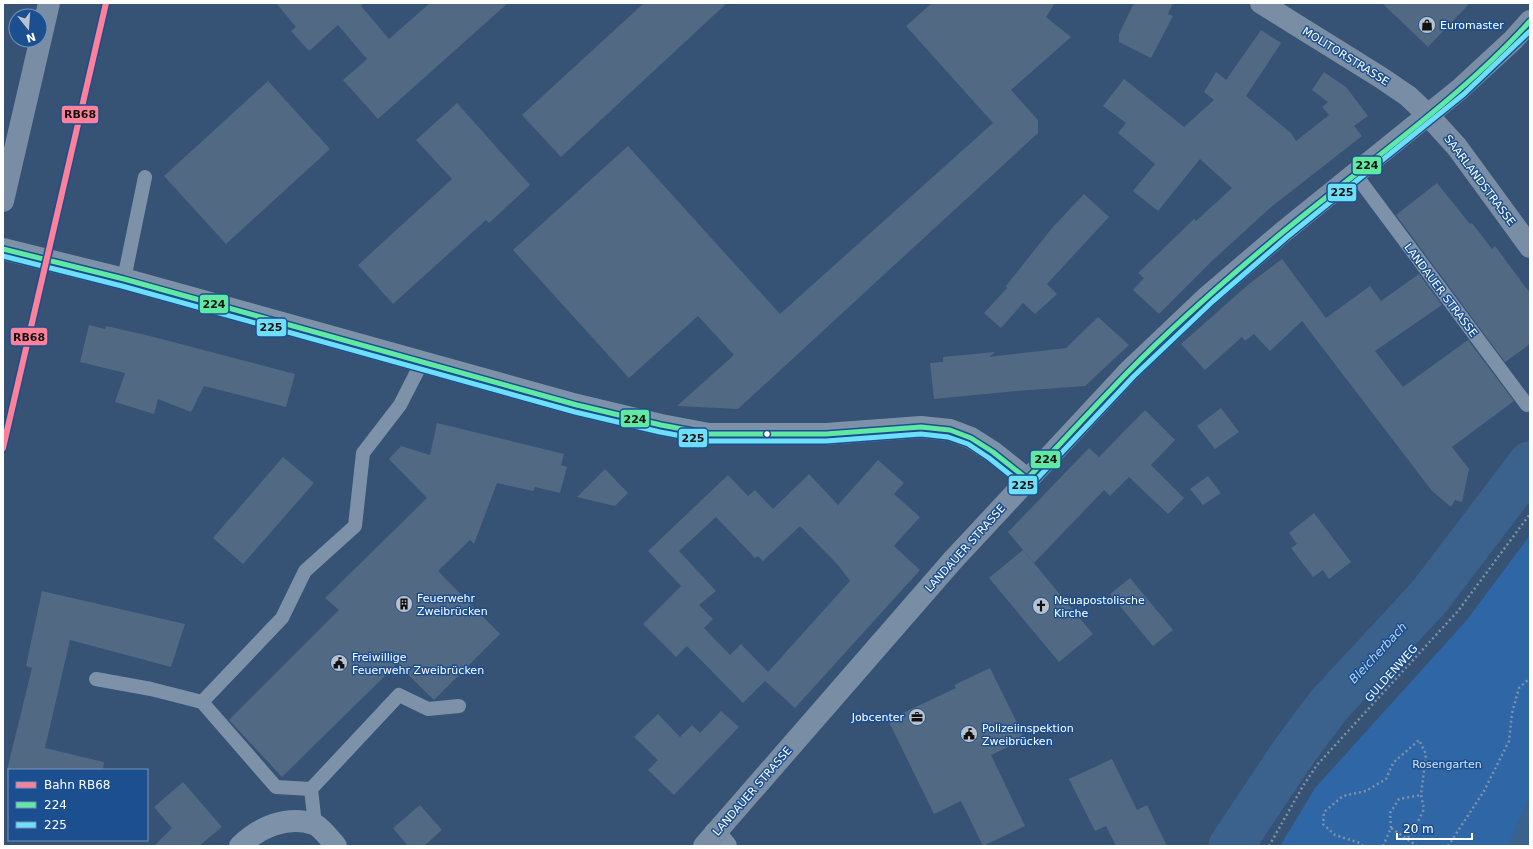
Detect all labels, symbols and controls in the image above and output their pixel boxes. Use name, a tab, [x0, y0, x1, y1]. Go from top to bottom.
north arrow	[8, 8, 48, 48]
shop icon: Euromaster	[1417, 15, 1437, 35]
place label: Euromaster	[1440, 19, 1504, 32]
street label: MOLITORSTRASSE	[1300, 24, 1392, 88]
text: N	[24, 30, 37, 45]
line badge: RB68	[61, 105, 99, 124]
text: RB68	[64, 108, 96, 121]
street label: SAARLANDSTRASSE	[1441, 132, 1518, 228]
line badge: 224	[1352, 156, 1382, 175]
text: 224	[1356, 159, 1379, 172]
line badge: 225	[1327, 183, 1357, 202]
text: 225	[1331, 186, 1353, 199]
street label: LANDAUER STRASSE	[1401, 241, 1480, 340]
line badge: 224	[199, 294, 229, 314]
text: 224	[203, 298, 226, 311]
line badge: 225	[256, 318, 287, 337]
text: 225	[260, 321, 282, 334]
line badge: RB68	[10, 327, 48, 346]
text: RB68	[13, 331, 45, 344]
line badge: 224	[620, 409, 650, 428]
text: 224	[624, 413, 647, 426]
line badge: 225	[678, 428, 708, 448]
unlabelled marker	[762, 429, 772, 439]
text: 225	[682, 432, 704, 445]
line badge: 224	[1030, 450, 1061, 469]
text: 224	[1035, 453, 1058, 466]
line badge: 225	[1008, 475, 1038, 495]
text: 225	[1012, 479, 1034, 492]
street label: LANDAUER STRASSE	[923, 502, 1008, 595]
place label: Feuerwehr Zweibrücken	[417, 592, 488, 618]
building icon: Feuerwehr Zweibrücken	[394, 594, 414, 614]
place label: Neuapostolische Kirche	[1054, 594, 1145, 620]
church icon: Neuapostolische Kirche	[1031, 596, 1051, 616]
water label: Bleicherbach	[1346, 620, 1410, 686]
street label: GULDENWEG	[1362, 642, 1421, 705]
place label: Freiwillige Feuerwehr Zweibrücken	[352, 651, 484, 677]
public building icon: Freiwillige Feuerwehr Zweibrücken	[329, 653, 349, 673]
office icon: Jobcenter	[907, 707, 927, 727]
place label: Jobcenter	[851, 711, 904, 724]
place label: Polizeiinspektion Zweibrücken	[982, 722, 1074, 748]
public building icon: Polizeiinspektion Zweibrücken	[959, 724, 979, 744]
street label: LANDAUER STRASSE	[710, 744, 795, 838]
park label: Rosengarten	[1412, 758, 1482, 771]
legend	[8, 769, 148, 841]
text: Bahn RB68	[44, 778, 110, 792]
text: 224	[44, 798, 67, 812]
scale bar	[1397, 815, 1472, 841]
text: 225	[44, 818, 67, 832]
text: 20 m	[1403, 822, 1434, 836]

